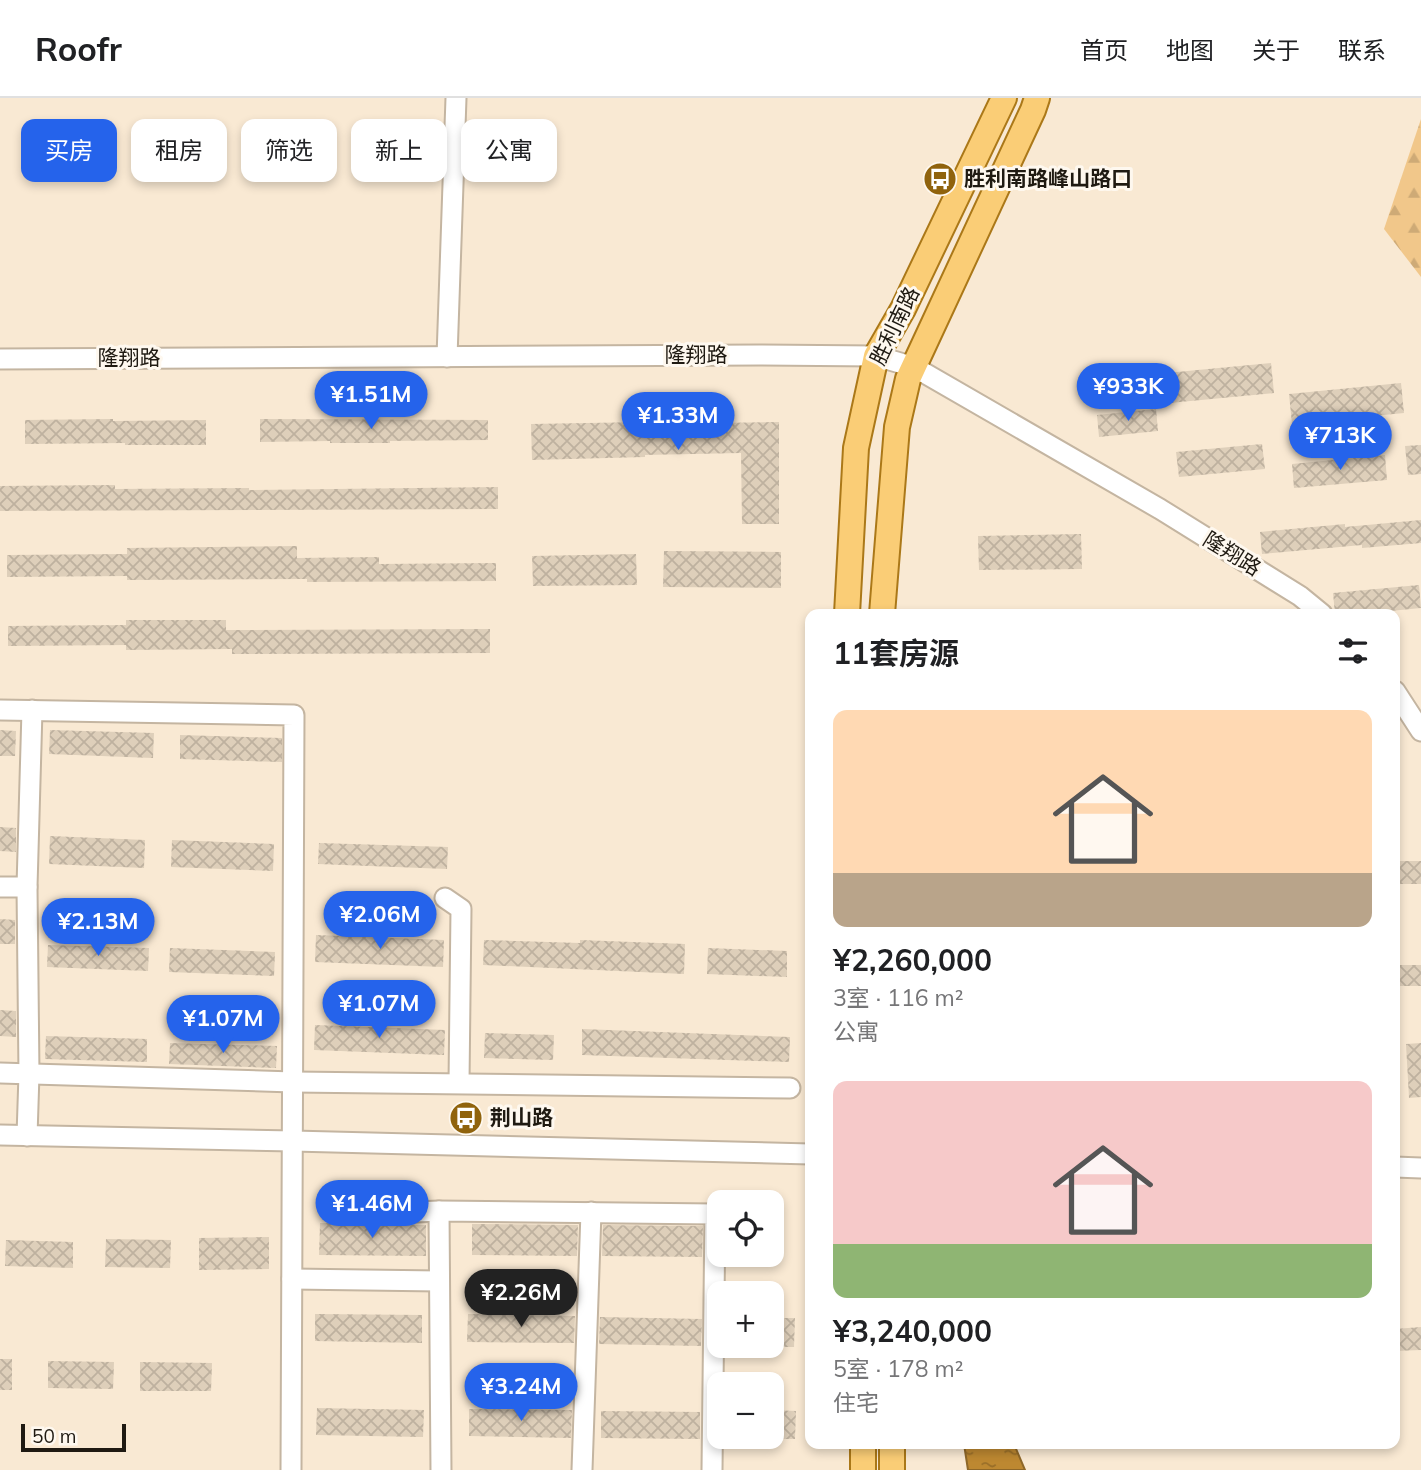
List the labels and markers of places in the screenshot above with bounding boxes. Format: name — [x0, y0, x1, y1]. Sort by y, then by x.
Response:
bus stop icon: 胜利南路峰山路口 — [921, 160, 959, 198]
place label: 胜利南路峰山路口 — [964, 165, 1132, 191]
pin: ¥933K — [1079, 364, 1177, 423]
pin: ¥1.51M — [314, 372, 428, 431]
pin: ¥1.33M — [621, 392, 735, 452]
pin: ¥713K — [1291, 412, 1389, 472]
pin: ¥2.06M — [323, 892, 437, 951]
pin: ¥2.13M — [41, 898, 155, 958]
pin: ¥1.07M — [322, 981, 436, 1040]
pin: ¥1.07M — [166, 996, 280, 1055]
bus stop icon: 荆山路 — [447, 1099, 485, 1137]
place label: 荆山路 — [490, 1104, 553, 1130]
pin: ¥1.46M — [315, 1180, 429, 1240]
pin: ¥2.26M — [464, 1270, 578, 1329]
pin: ¥3.24M — [464, 1364, 578, 1423]

